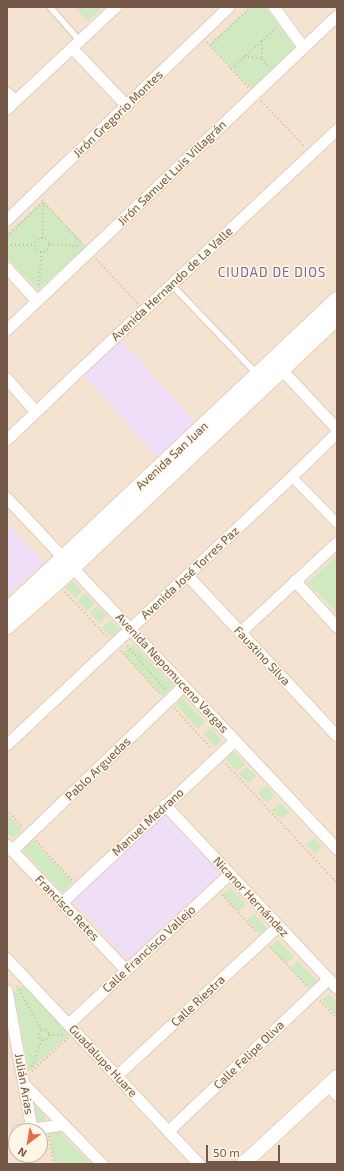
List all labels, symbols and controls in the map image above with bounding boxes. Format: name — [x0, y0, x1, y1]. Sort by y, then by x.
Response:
street label: Jirón Gregorio Montes — [70, 67, 166, 161]
street label: Jirón Samuel Luis Villagrán — [115, 117, 229, 229]
street label: Avenida Hernando de La Valle — [108, 224, 236, 344]
district label: CIUDAD DE DIOS — [218, 265, 326, 281]
street label: Avenida San Juan — [133, 419, 211, 493]
street label: Avenida José Torres Paz — [138, 524, 242, 622]
street label: Avenida Nepomuceno Vargas — [113, 610, 231, 736]
street label: Faustino Silva — [231, 623, 293, 689]
street label: Pablo Arguedas — [62, 734, 134, 804]
street label: Manuel Medrano — [109, 785, 187, 859]
street label: Nicanor Hernández — [210, 854, 292, 940]
street label: Francisco Retes — [32, 872, 102, 944]
street label: Calle Francisco Vallejo — [100, 902, 198, 996]
street label: Calle Riestra — [168, 972, 228, 1030]
street label: Calle Felipe Oliva — [211, 1018, 287, 1092]
street label: Guadalupe Huare — [66, 1022, 140, 1100]
street label: Julián Arias — [12, 1052, 36, 1116]
north arrow — [8, 1123, 48, 1163]
scale bar — [208, 1137, 282, 1163]
text: N — [15, 1145, 29, 1160]
text: 50 m — [213, 1145, 240, 1159]

